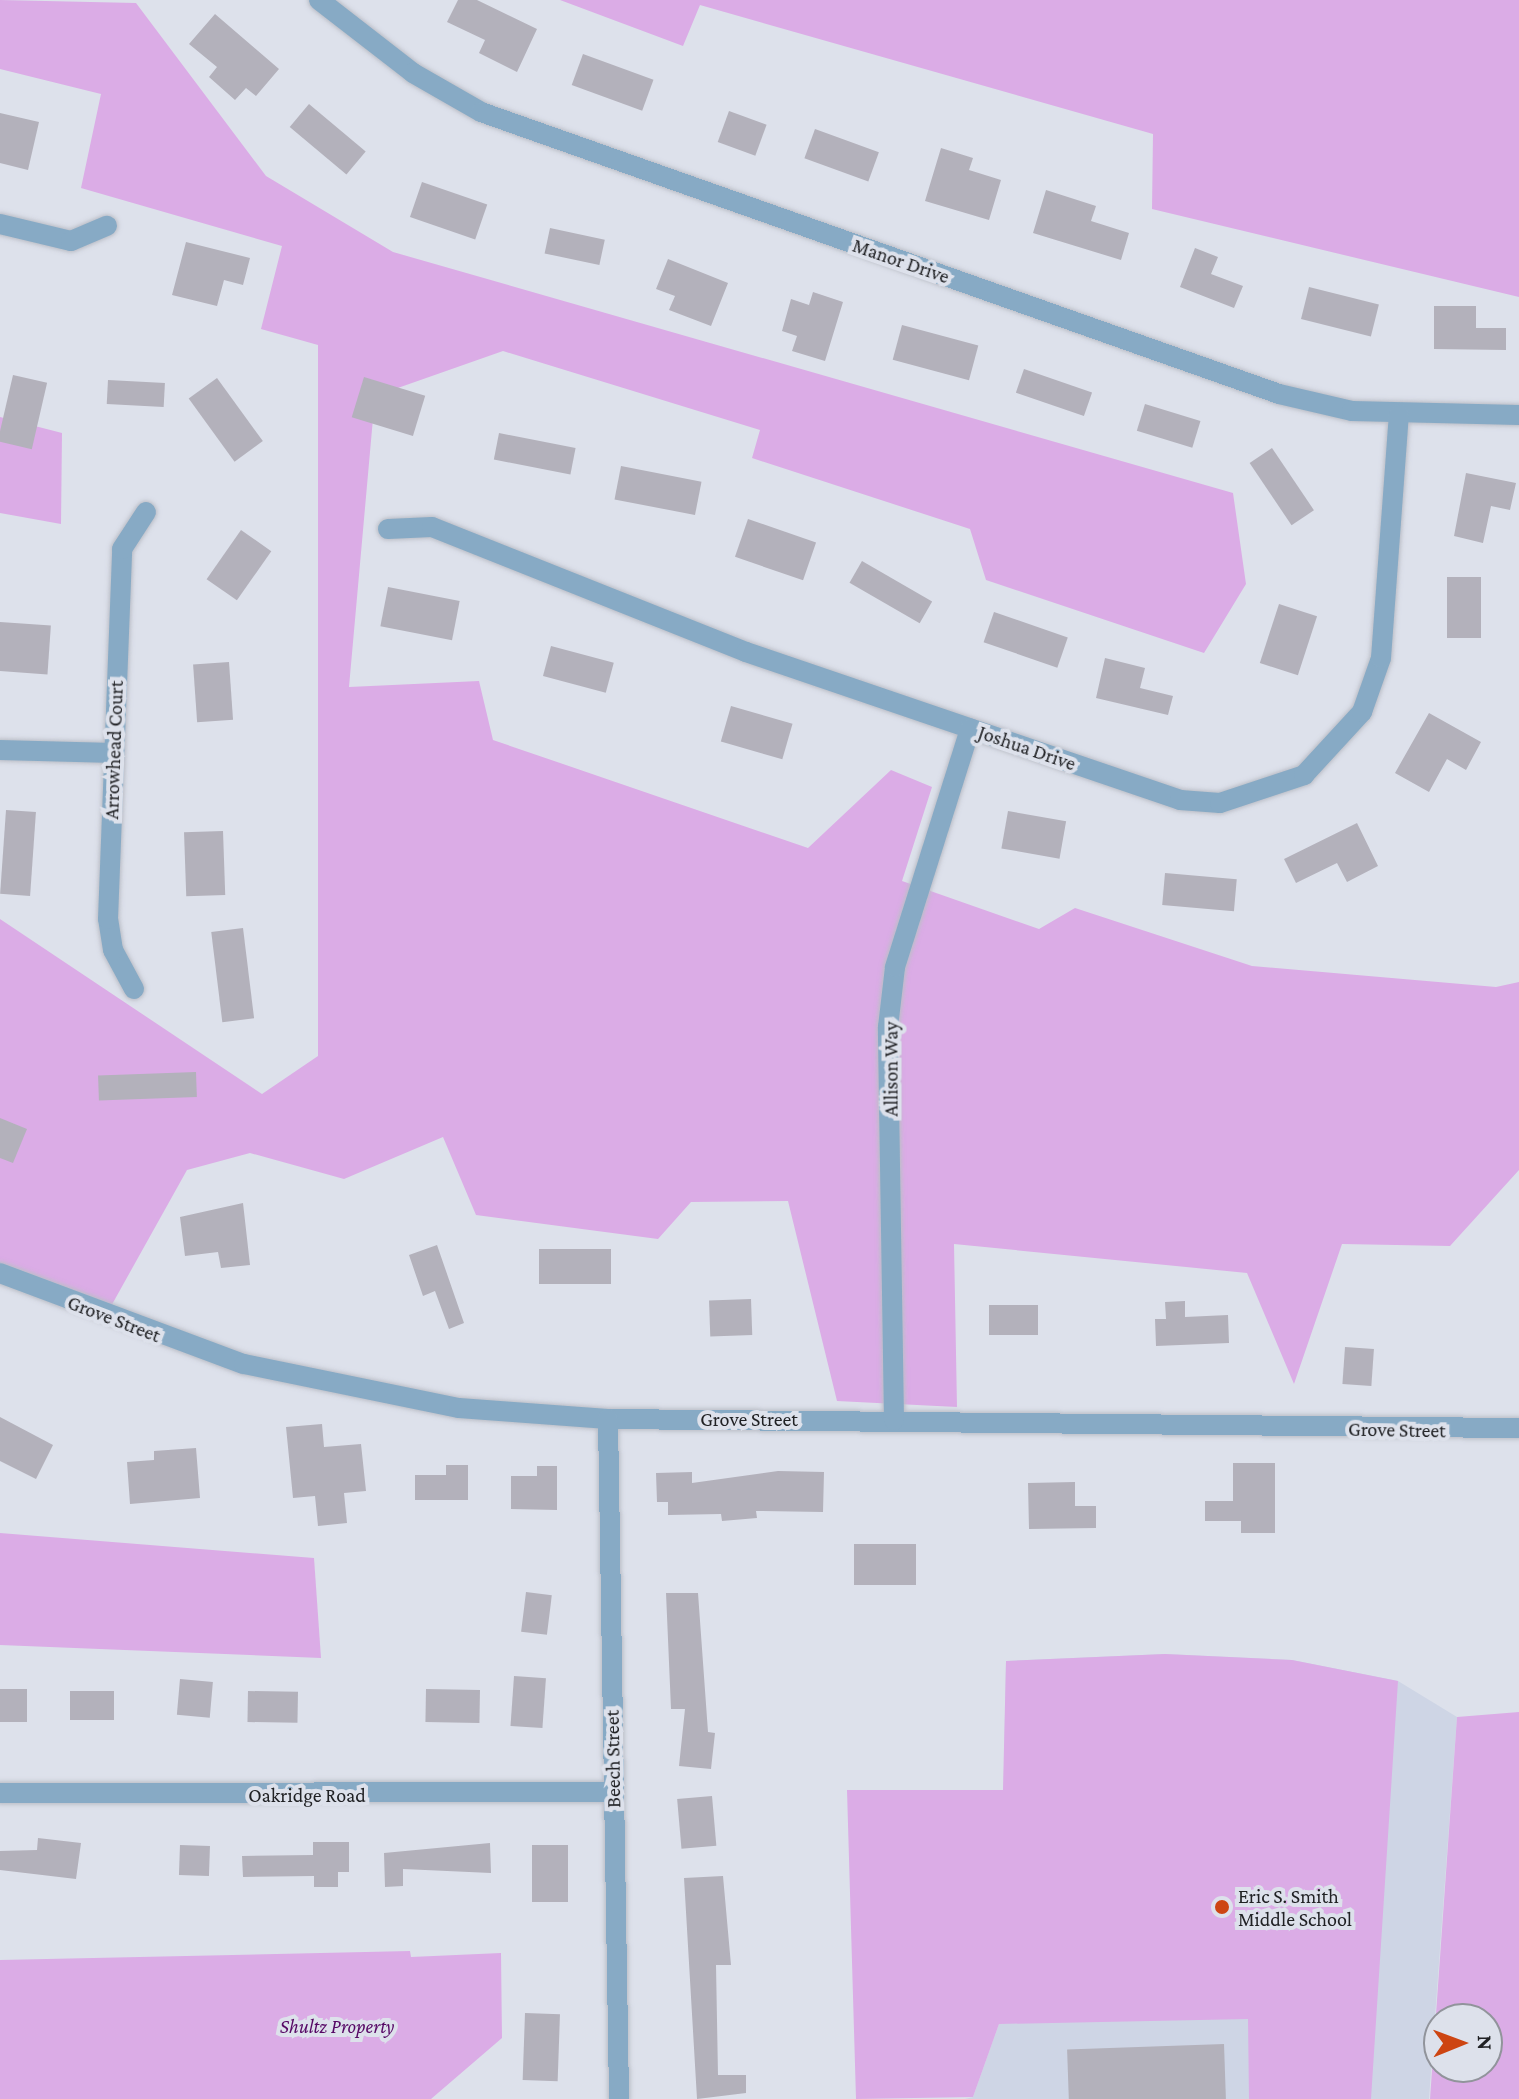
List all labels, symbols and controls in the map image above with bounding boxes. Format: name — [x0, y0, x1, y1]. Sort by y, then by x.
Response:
street label: Manor Drive — [849, 233, 953, 289]
street label: Arrowhead Court — [100, 680, 128, 820]
street label: Joshua Drive — [975, 720, 1079, 776]
street label: Allison Way — [879, 1021, 903, 1117]
street label: Grove Street — [64, 1290, 164, 1348]
street label: Grove Street — [700, 1407, 798, 1431]
street label: Grove Street — [1348, 1417, 1446, 1443]
street label: Beech Street — [600, 1710, 626, 1808]
street label: Oakridge Road — [248, 1783, 366, 1807]
place label: Eric S. Smith Middle School — [1238, 1884, 1352, 1931]
marker: Eric S. Smith Middle School — [1213, 1898, 1231, 1916]
north arrow — [1423, 2003, 1503, 2083]
park label: Shultz Property — [280, 2014, 394, 2038]
text: N — [1473, 2035, 1498, 2050]

